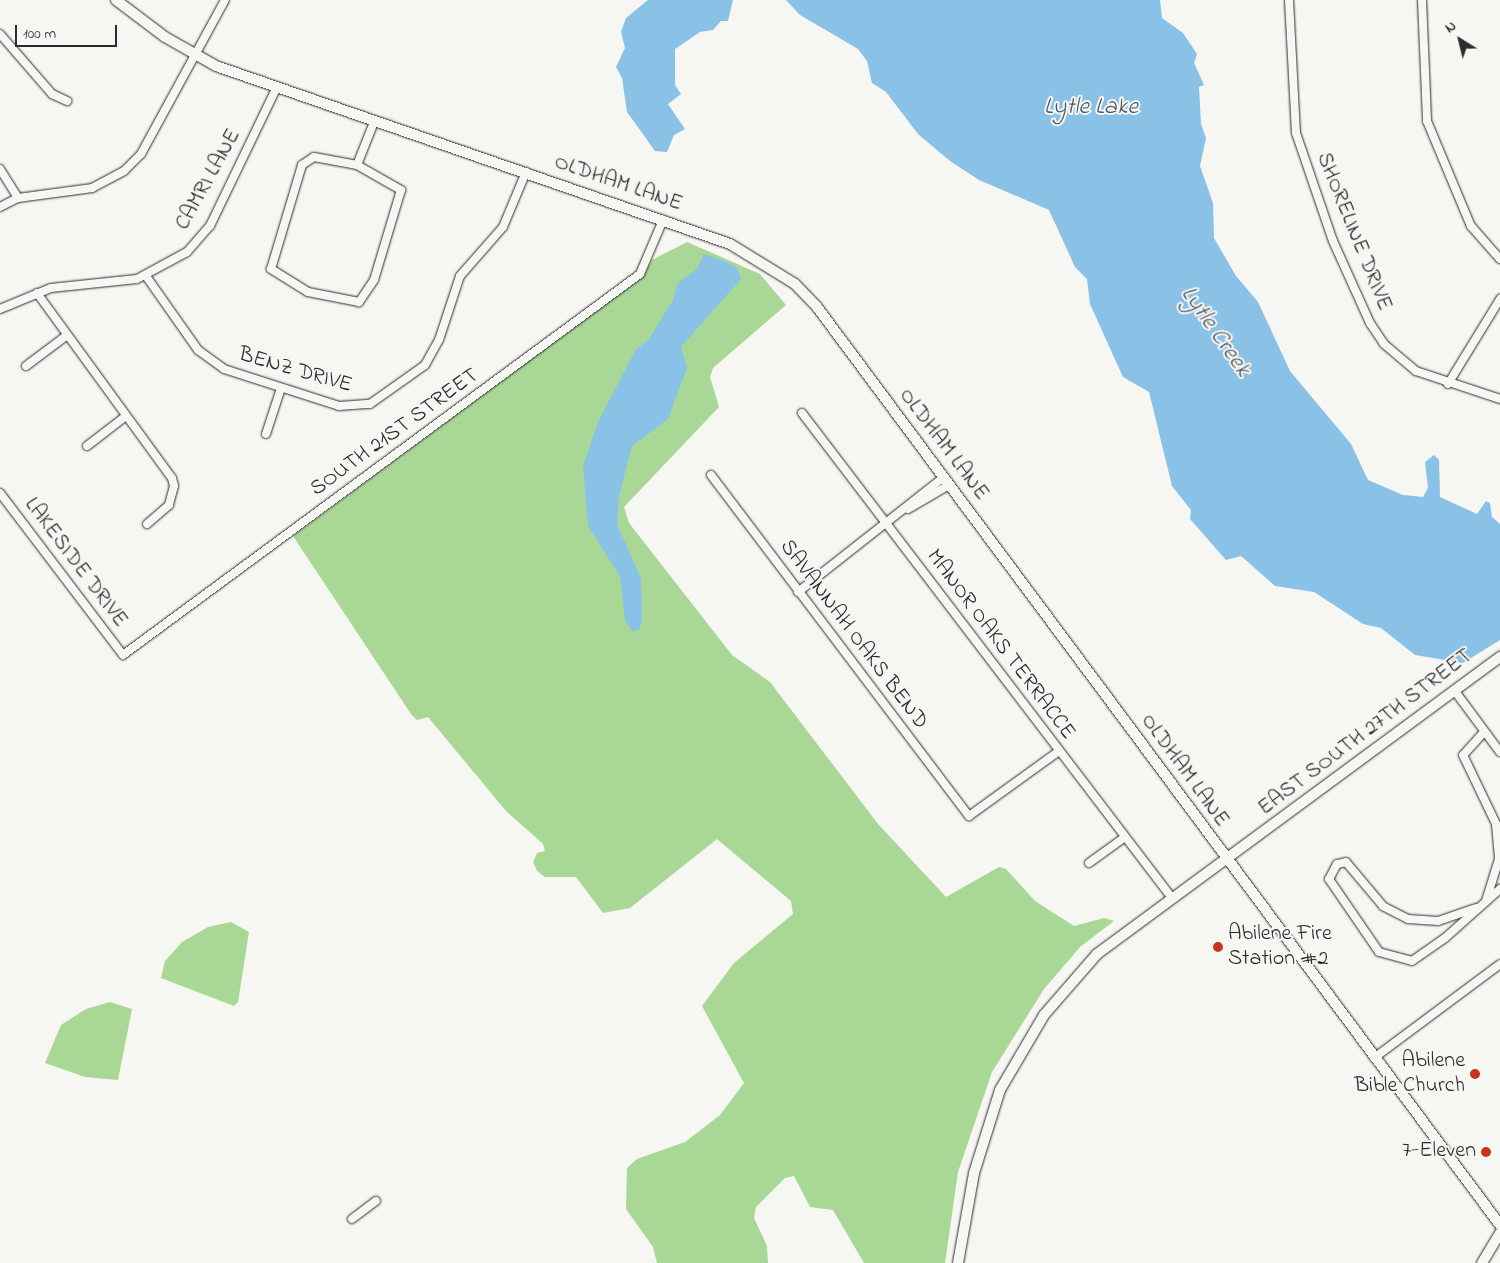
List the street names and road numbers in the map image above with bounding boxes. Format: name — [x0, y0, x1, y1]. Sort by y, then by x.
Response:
street label: CAMRI LANE — [170, 125, 248, 235]
street label: SHORELINE DRIVE — [1309, 149, 1397, 315]
street label: OLDHAM LANE — [550, 150, 686, 218]
street label: BENZ DRIVE — [235, 342, 355, 400]
street label: SOUTH 21ST STREET — [306, 363, 484, 503]
street label: OLDHAM LANE — [892, 384, 994, 506]
street label: LAKESIDE DRIVE — [18, 493, 132, 633]
street label: SAVANNAH OAKS BEND — [773, 535, 933, 735]
street label: MANOR OAKS TERRACCE — [920, 545, 1080, 745]
street label: EAST SOUTH 27TH STREET — [1254, 644, 1478, 822]
street label: OLDHAM LANE — [1134, 709, 1234, 833]

